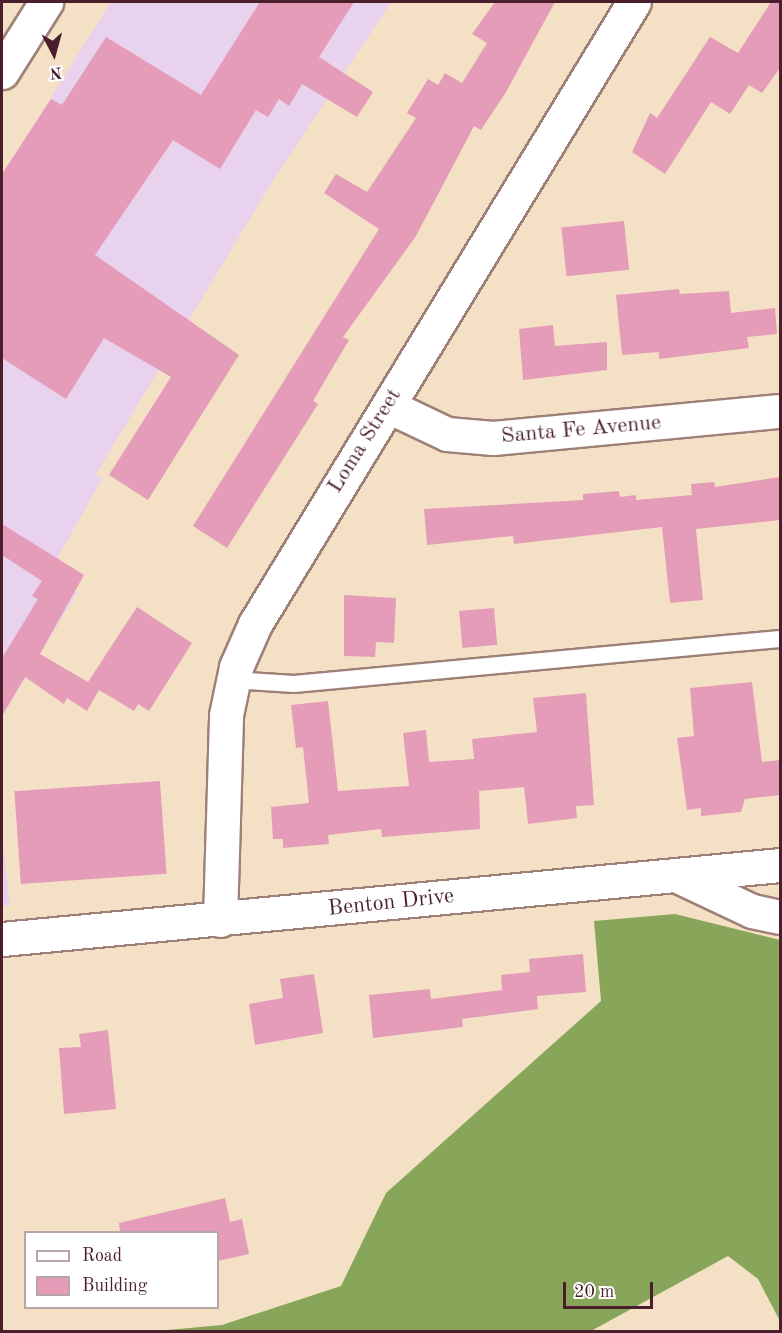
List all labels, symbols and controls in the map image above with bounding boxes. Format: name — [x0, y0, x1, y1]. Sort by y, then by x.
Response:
north arrow — [24, 24, 84, 84]
text: N — [49, 63, 63, 80]
street label: Loma Street — [322, 384, 408, 498]
street label: Santa Fe Avenue — [500, 410, 662, 450]
street label: Benton Drive — [327, 883, 455, 923]
legend — [24, 1231, 219, 1309]
text: Road — [82, 1247, 122, 1265]
scale bar — [566, 1270, 656, 1308]
text: Building — [82, 1277, 147, 1295]
text: 20 m — [574, 1283, 614, 1301]

